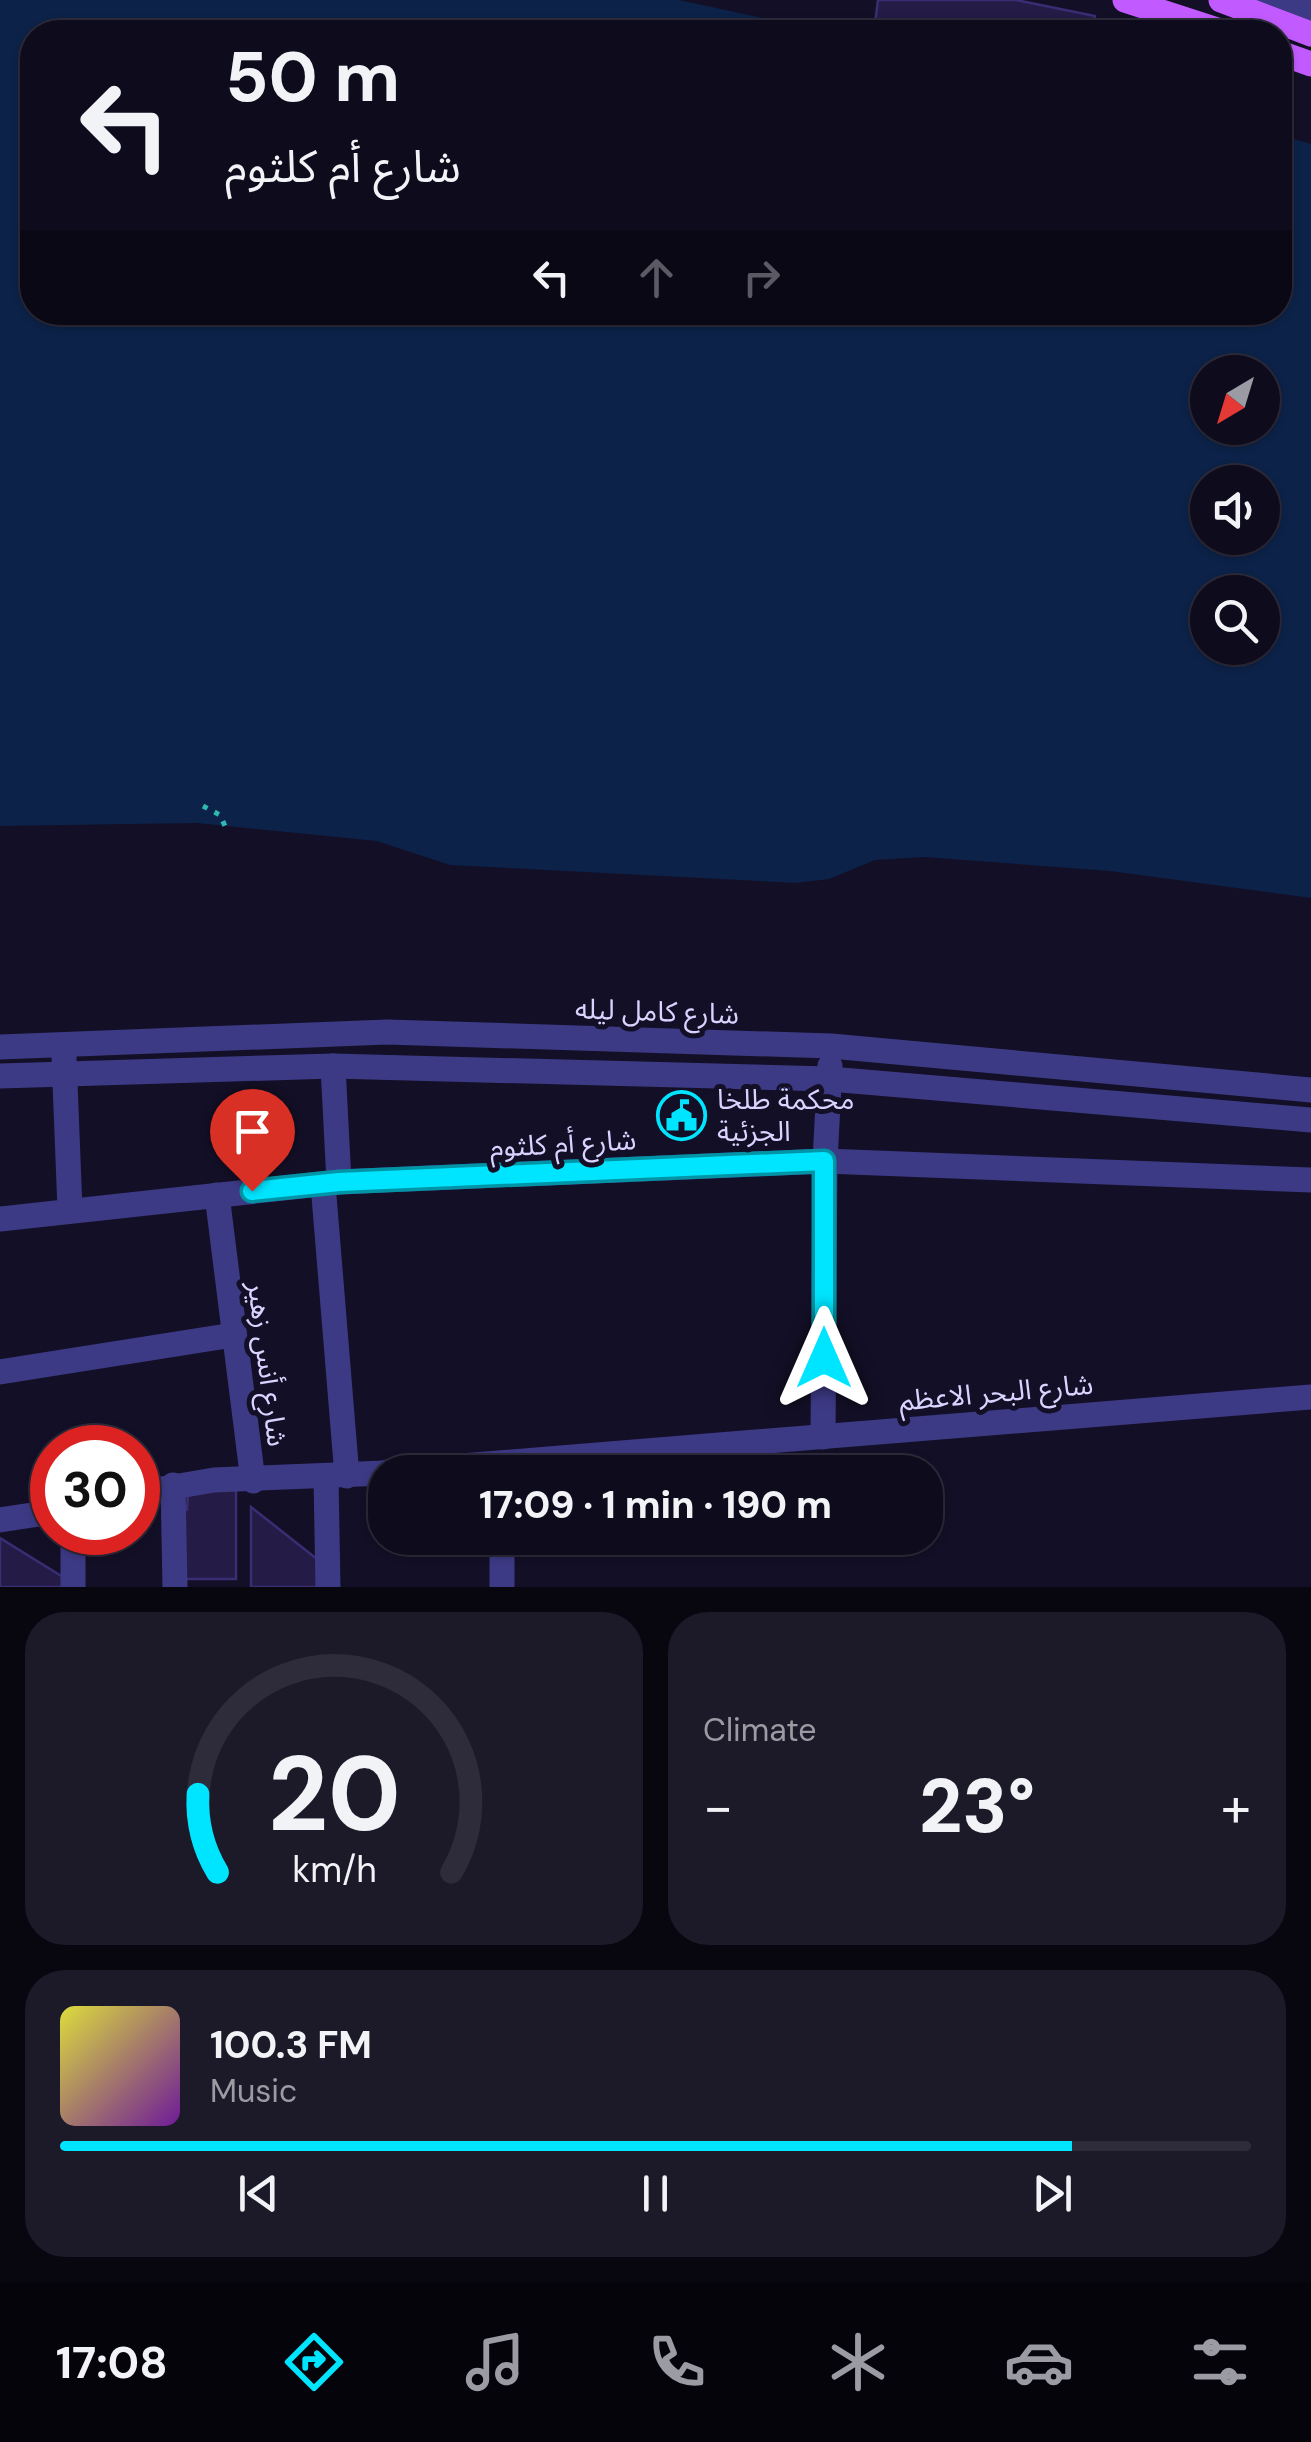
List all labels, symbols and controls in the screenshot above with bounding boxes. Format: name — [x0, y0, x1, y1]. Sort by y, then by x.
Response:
text: 50 m — [225, 32, 400, 123]
icon: left — [60, 60, 190, 190]
text: شارع أم كلثوم — [225, 137, 461, 196]
icon: left — [524, 250, 579, 305]
icon: ahead — [629, 250, 684, 305]
icon: right — [734, 250, 789, 305]
north arrow — [1190, 355, 1280, 445]
map controls — [1190, 355, 1280, 665]
button: sound — [1190, 465, 1280, 555]
button: search — [1190, 575, 1280, 665]
street label: شارع كامل ليله — [574, 990, 740, 1035]
place label: محكمة طلخا الجزئية — [717, 1081, 854, 1150]
pin — [210, 1089, 295, 1192]
public building icon: محكمة طلخا الجزئية — [656, 1089, 708, 1141]
icon: arrive — [225, 1104, 280, 1159]
street label: شارع أم كلثوم — [489, 1121, 637, 1168]
street label: شارع أنس زهير — [237, 1278, 296, 1449]
position arrow — [772, 1306, 876, 1410]
street label: شارع البحر الاعظم — [897, 1366, 1095, 1422]
speed limit sign: 30 — [30, 1425, 160, 1555]
text: 17:09 · 1 min · 190 m — [479, 1480, 832, 1530]
text: Climate — [703, 1709, 817, 1751]
text: 20 — [268, 1727, 400, 1862]
text: 23° — [919, 1758, 1035, 1855]
text: − — [703, 1771, 733, 1843]
text: + — [1221, 1771, 1251, 1843]
text: km/h — [292, 1847, 376, 1893]
text: 100.3 FM — [210, 2020, 372, 2070]
text: Music — [210, 2070, 297, 2112]
icon: previous — [231, 2166, 286, 2221]
icon: pause — [628, 2166, 683, 2221]
icon: next — [1025, 2166, 1080, 2221]
icon: directions — [279, 2327, 349, 2397]
icon: music — [460, 2327, 530, 2397]
icon: phone — [642, 2327, 712, 2397]
icon: climate — [823, 2327, 893, 2397]
icon: car — [1004, 2327, 1074, 2397]
icon: filters — [1185, 2327, 1255, 2397]
text: 17:08 — [56, 2333, 168, 2392]

